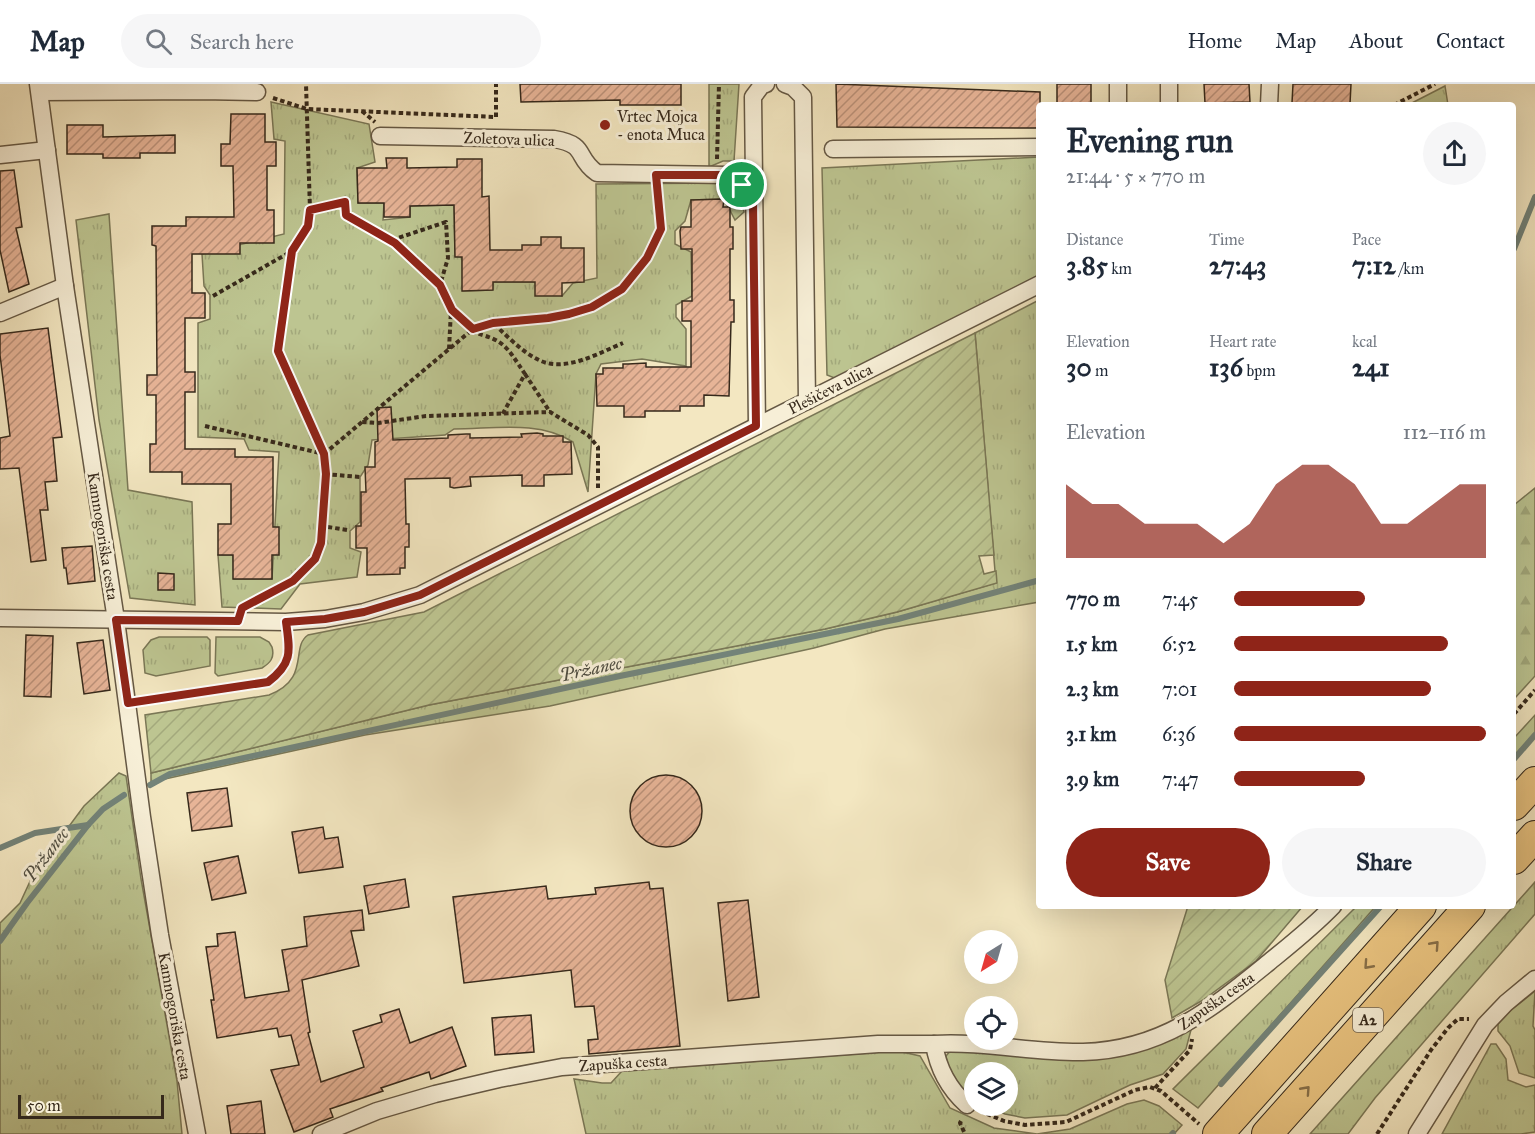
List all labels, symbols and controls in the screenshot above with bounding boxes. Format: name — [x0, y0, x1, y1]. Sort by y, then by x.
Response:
search box — [121, 14, 541, 68]
text: Map — [30, 24, 85, 59]
icon: search — [142, 25, 175, 58]
text: Search here — [190, 28, 294, 55]
text: Home — [1187, 28, 1242, 54]
text: Map — [1275, 28, 1316, 54]
text: About — [1349, 28, 1403, 54]
text: Contact — [1436, 28, 1505, 54]
place label: Vrtec Mojca - enota Muca — [616, 107, 705, 144]
marker: Vrtec Mojca - enota Muca — [598, 118, 612, 132]
text: Evening run — [1066, 121, 1233, 161]
button: share — [1423, 122, 1486, 185]
street label: Zoletova ulica — [463, 128, 555, 150]
pin — [716, 159, 767, 210]
text: 21:44 · 5 × 770 m — [1066, 164, 1205, 188]
icon: arrive — [725, 168, 758, 201]
text: Distance — [1066, 230, 1123, 249]
text: Time — [1209, 230, 1244, 249]
text: Pace — [1352, 230, 1381, 249]
text: 3.85 — [1066, 249, 1108, 281]
text: 27:43 — [1209, 249, 1266, 281]
text: 7:12 — [1352, 249, 1396, 281]
text: km — [1108, 259, 1132, 278]
text: /km — [1396, 259, 1424, 278]
text: Elevation — [1066, 332, 1130, 351]
text: Heart rate — [1209, 332, 1276, 351]
text: kcal — [1352, 332, 1377, 351]
text: 30 — [1066, 351, 1092, 383]
text: 136 — [1209, 351, 1243, 383]
text: 241 — [1352, 351, 1390, 383]
street label: Plešičeva ulica — [785, 360, 876, 418]
text: m — [1092, 361, 1108, 380]
text: bpm — [1243, 361, 1276, 380]
text: Elevation — [1066, 420, 1145, 444]
text: 112–116 m — [1403, 420, 1486, 444]
street label: Kamnogoriška cesta — [83, 471, 123, 602]
text: 770 m — [1066, 587, 1120, 611]
text: 7:45 — [1162, 587, 1198, 611]
text: 1.5 km — [1066, 632, 1117, 656]
text: 6:52 — [1162, 632, 1196, 656]
water label: Pržanec — [558, 652, 625, 686]
text: 2.3 km — [1066, 677, 1119, 701]
text: 7:01 — [1162, 677, 1197, 701]
text: 3.1 km — [1066, 722, 1116, 746]
text: 6:36 — [1162, 722, 1196, 746]
text: 3.9 km — [1066, 767, 1119, 791]
text: 7:47 — [1162, 767, 1199, 791]
water label: Pržanec — [18, 823, 74, 887]
button: Save — [1066, 828, 1270, 897]
button: Share — [1282, 828, 1486, 897]
north arrow — [964, 930, 1018, 984]
map controls — [964, 930, 1018, 1116]
one-way arrow — [1428, 941, 1439, 952]
street label: Kamnogoriška cesta — [153, 951, 196, 1082]
one-way arrow — [1364, 958, 1375, 969]
street label: Zapuška cesta — [1174, 968, 1258, 1034]
button: locate — [964, 996, 1018, 1050]
road number: A2 — [1353, 1008, 1383, 1032]
street label: Zapuška cesta — [578, 1050, 668, 1076]
button: layers — [964, 1062, 1018, 1116]
one-way arrow — [1299, 1086, 1310, 1097]
scale bar — [18, 1092, 164, 1120]
text: 50 m — [27, 1096, 61, 1115]

